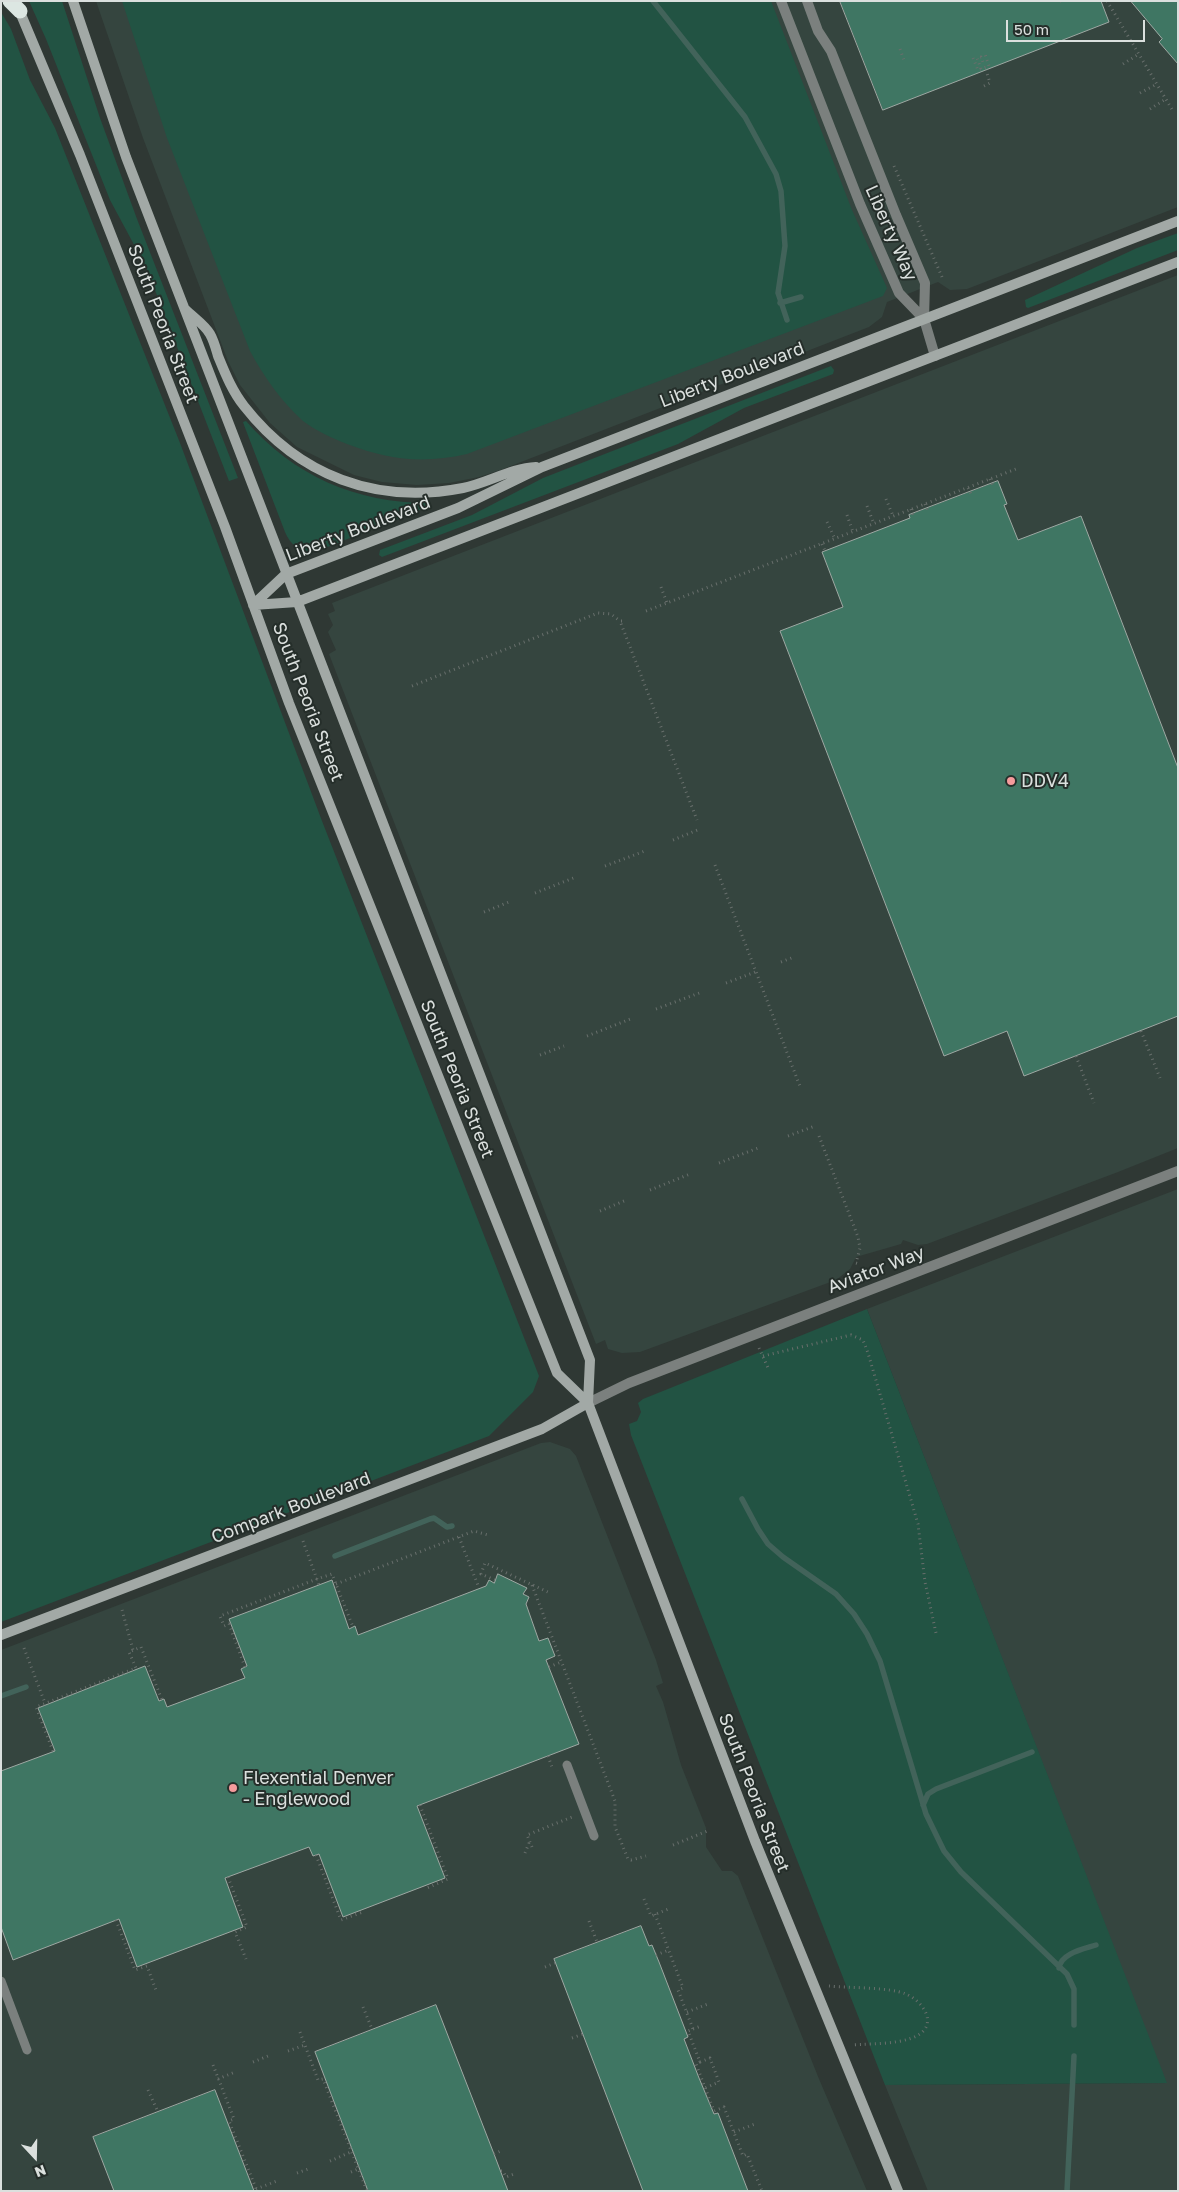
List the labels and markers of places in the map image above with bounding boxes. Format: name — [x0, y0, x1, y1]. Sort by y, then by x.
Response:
place label: DDV4 — [1021, 770, 1069, 792]
marker: DDV4 — [1005, 775, 1017, 787]
place label: Flexential Denver - Englewood — [243, 1767, 394, 1810]
marker: Flexential Denver - Englewood — [227, 1782, 239, 1794]

